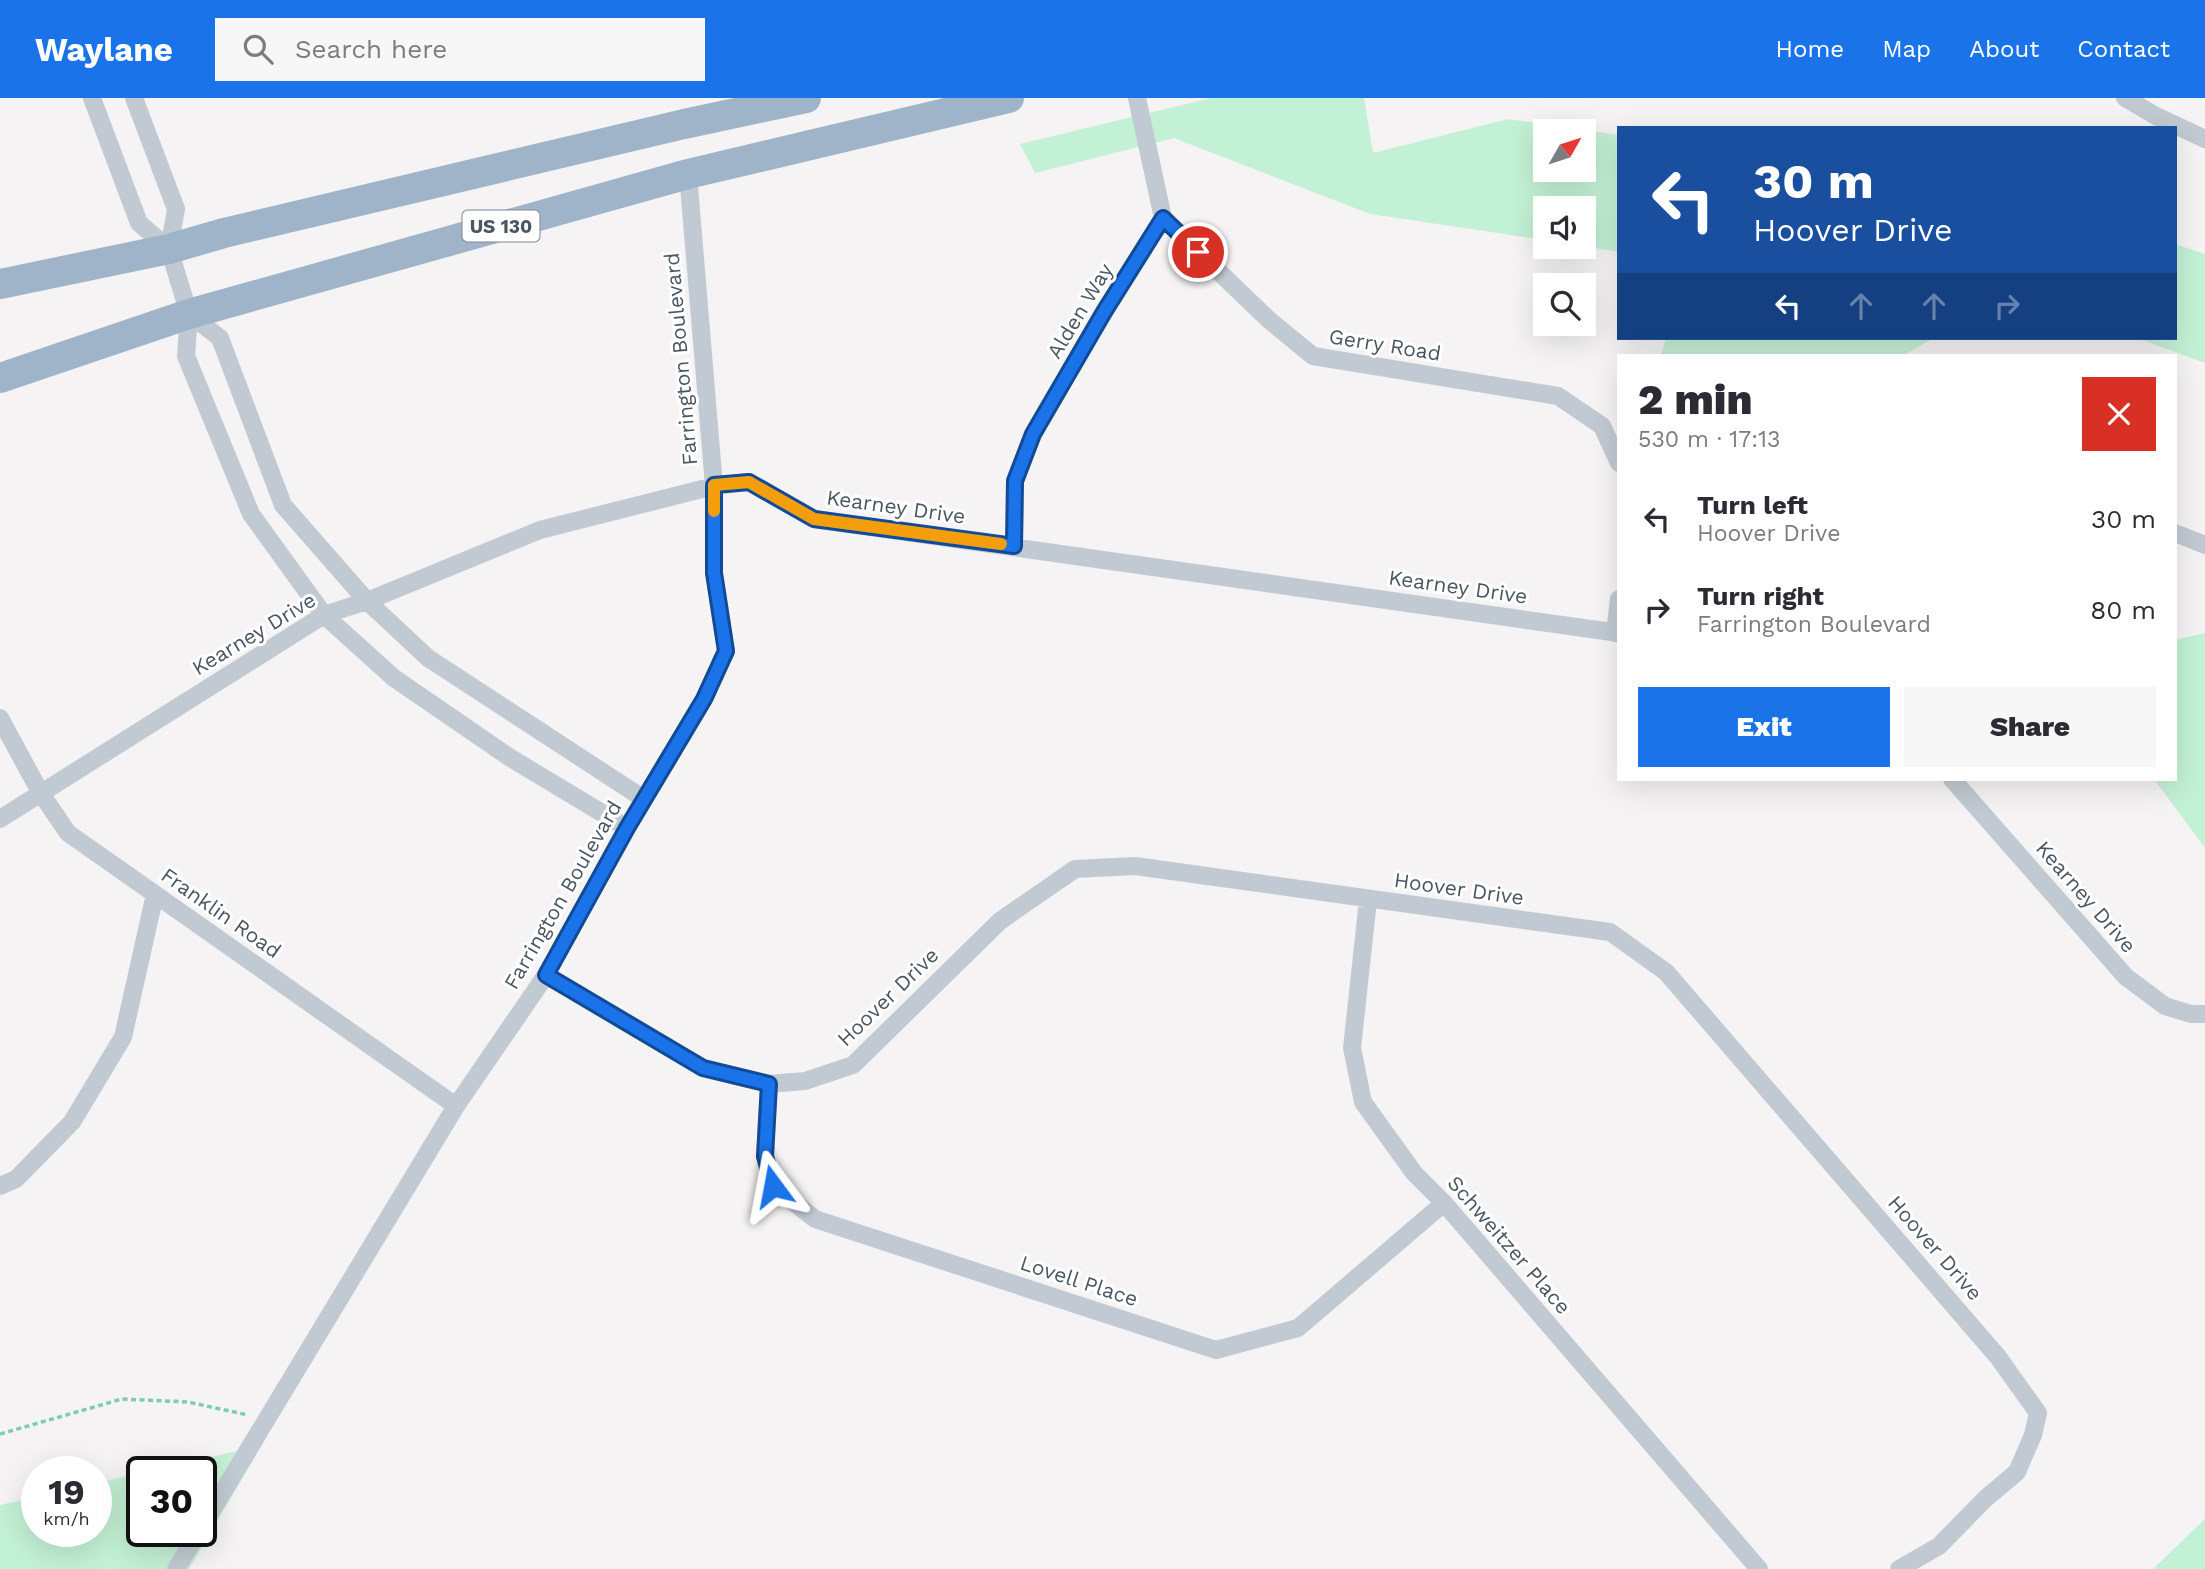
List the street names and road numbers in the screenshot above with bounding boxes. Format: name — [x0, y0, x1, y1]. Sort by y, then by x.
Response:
road number: US 130 — [462, 210, 540, 242]
street label: Farrington Boulevard — [659, 252, 702, 466]
street label: Alden Way — [1041, 258, 1118, 363]
street label: Gerry Road — [1327, 323, 1443, 366]
street label: Kearney Drive — [825, 484, 967, 529]
street label: Kearney Drive — [1387, 564, 1529, 609]
street label: Kearney Drive — [187, 587, 320, 680]
street label: Farrington Boulevard — [498, 796, 627, 993]
street label: Kearney Drive — [2031, 836, 2142, 958]
street label: Franklin Road — [157, 862, 286, 963]
street label: Hoover Drive — [1392, 867, 1526, 910]
street label: Hoover Drive — [832, 942, 943, 1051]
street label: Schweitzer Place — [1442, 1170, 1576, 1319]
street label: Hoover Drive — [1883, 1190, 1988, 1305]
street label: Lovell Place — [1017, 1250, 1141, 1311]

